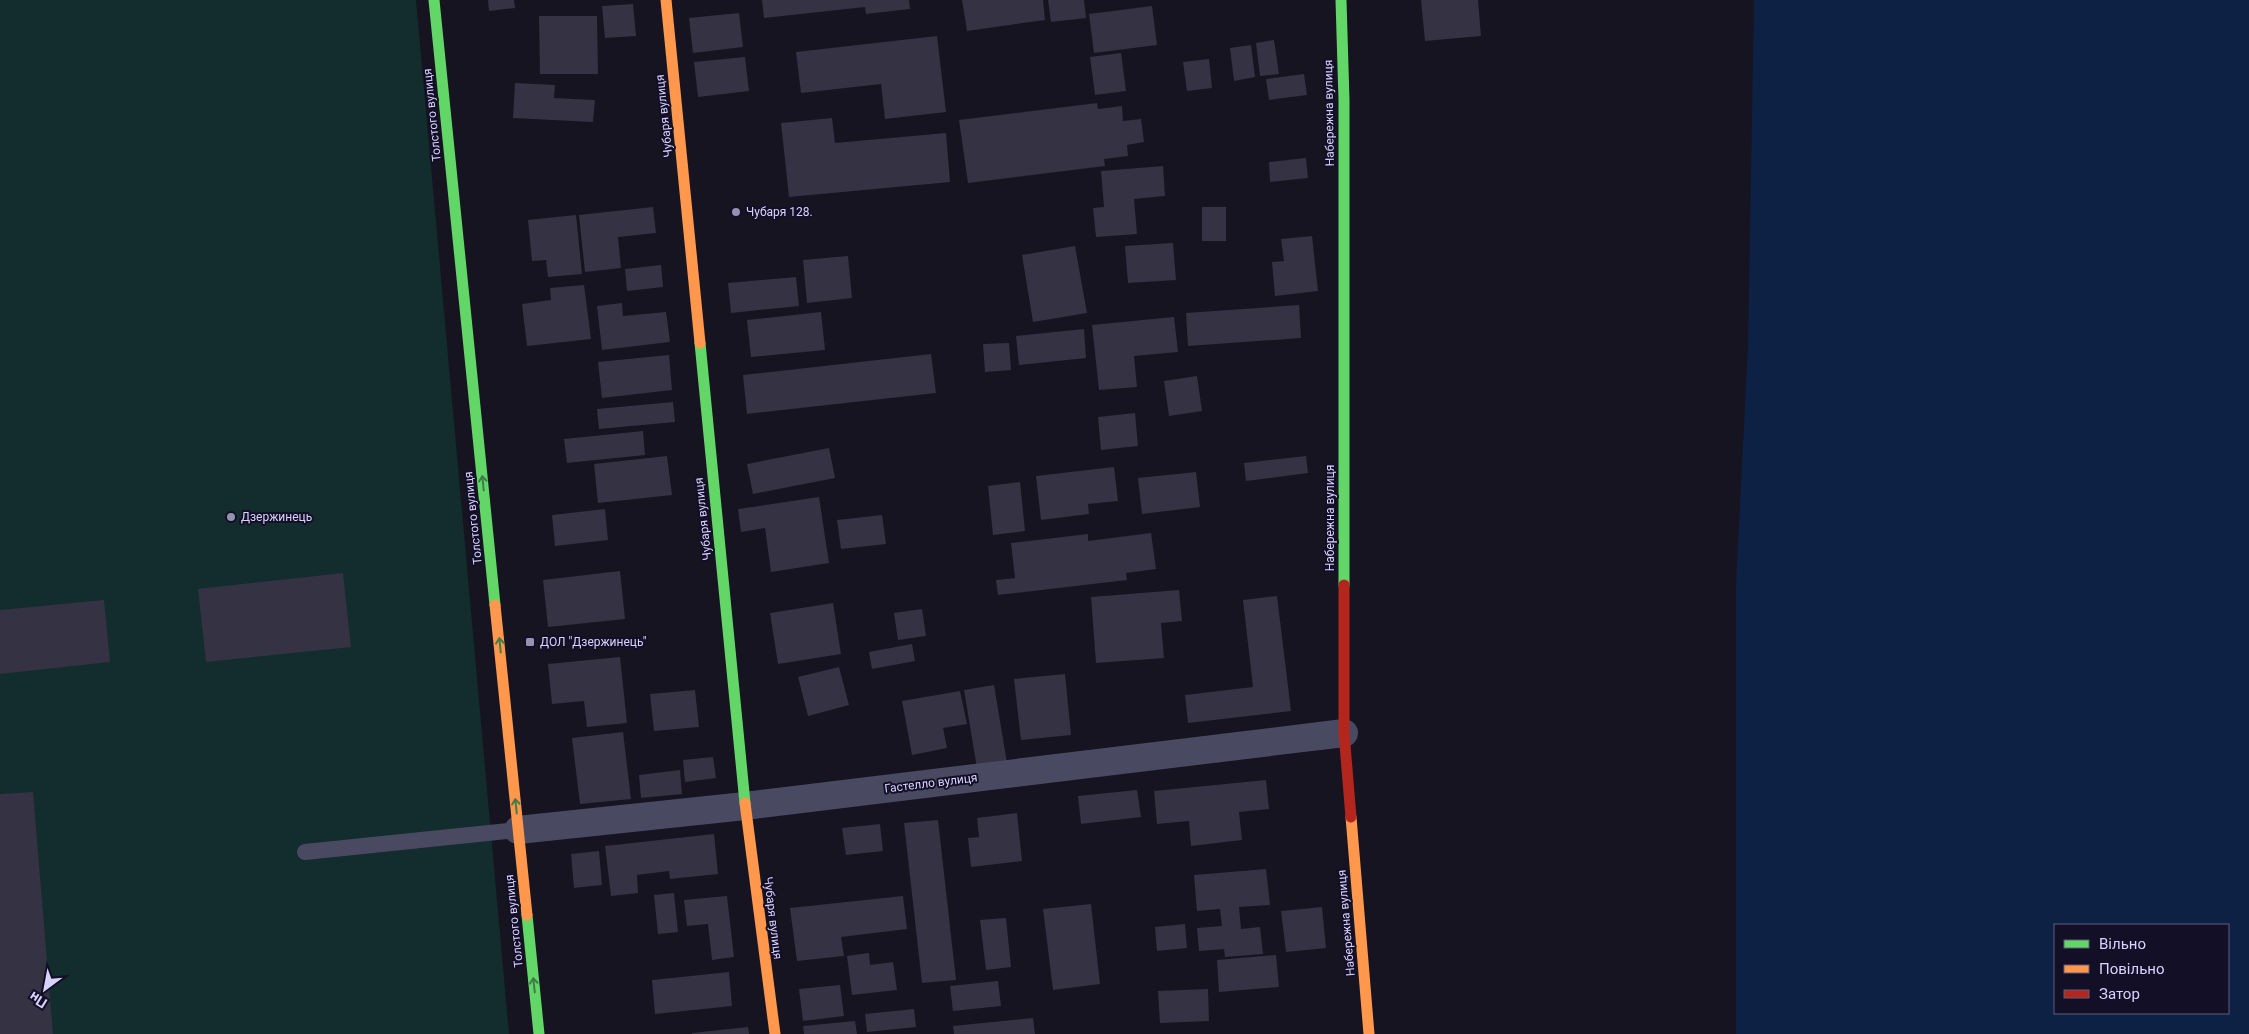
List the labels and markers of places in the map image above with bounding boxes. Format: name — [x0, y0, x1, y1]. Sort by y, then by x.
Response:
place label: Чубаря 128. — [746, 205, 813, 219]
marker: Чубаря 128. — [730, 206, 742, 218]
place label: Дзержинець — [241, 510, 312, 524]
marker: Дзержинець — [225, 511, 237, 523]
place label: ДОЛ "Дзержинець" — [540, 635, 647, 649]
marker: ДОЛ "Дзержинець" — [524, 636, 536, 648]

